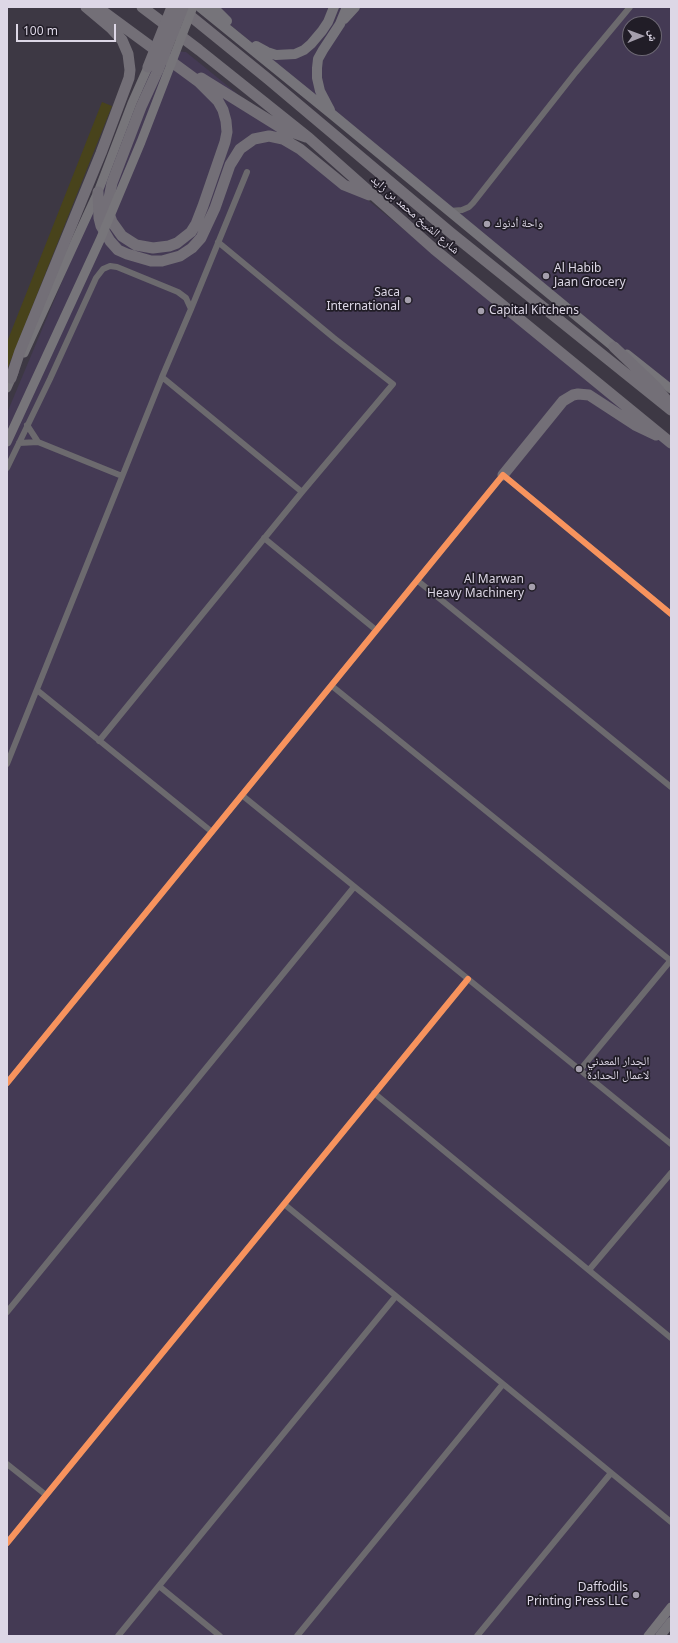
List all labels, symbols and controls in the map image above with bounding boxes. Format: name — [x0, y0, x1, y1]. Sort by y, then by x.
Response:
scale bar — [18, 16, 118, 42]
north arrow — [622, 16, 662, 56]
text: 100 m — [23, 22, 58, 39]
text: ش — [646, 30, 661, 42]
street label: شارع الشيخ محمد بن زايد — [368, 173, 462, 257]
place label: واحة أدنوك — [495, 217, 543, 231]
marker: واحة أدنوك — [482, 219, 492, 229]
place label: Al Habib Jaan Grocery — [554, 262, 626, 290]
marker: Al Habib Jaan Grocery — [541, 271, 551, 281]
place label: Saca International — [326, 286, 400, 314]
marker: Saca International — [403, 295, 413, 305]
place label: Capital Kitchens — [489, 304, 579, 318]
marker: Capital Kitchens — [476, 306, 486, 316]
place label: Al Marwan Heavy Machinery — [427, 573, 524, 601]
marker: Al Marwan Heavy Machinery — [527, 582, 537, 592]
place label: الجدار المعدني لاعمال الحدادة — [587, 1055, 649, 1083]
marker: الجدار المعدني لاعمال الحدادة — [574, 1064, 584, 1074]
place label: Daffodils Printing Press LLC — [527, 1581, 628, 1609]
marker: Daffodils Printing Press LLC — [631, 1590, 641, 1600]

